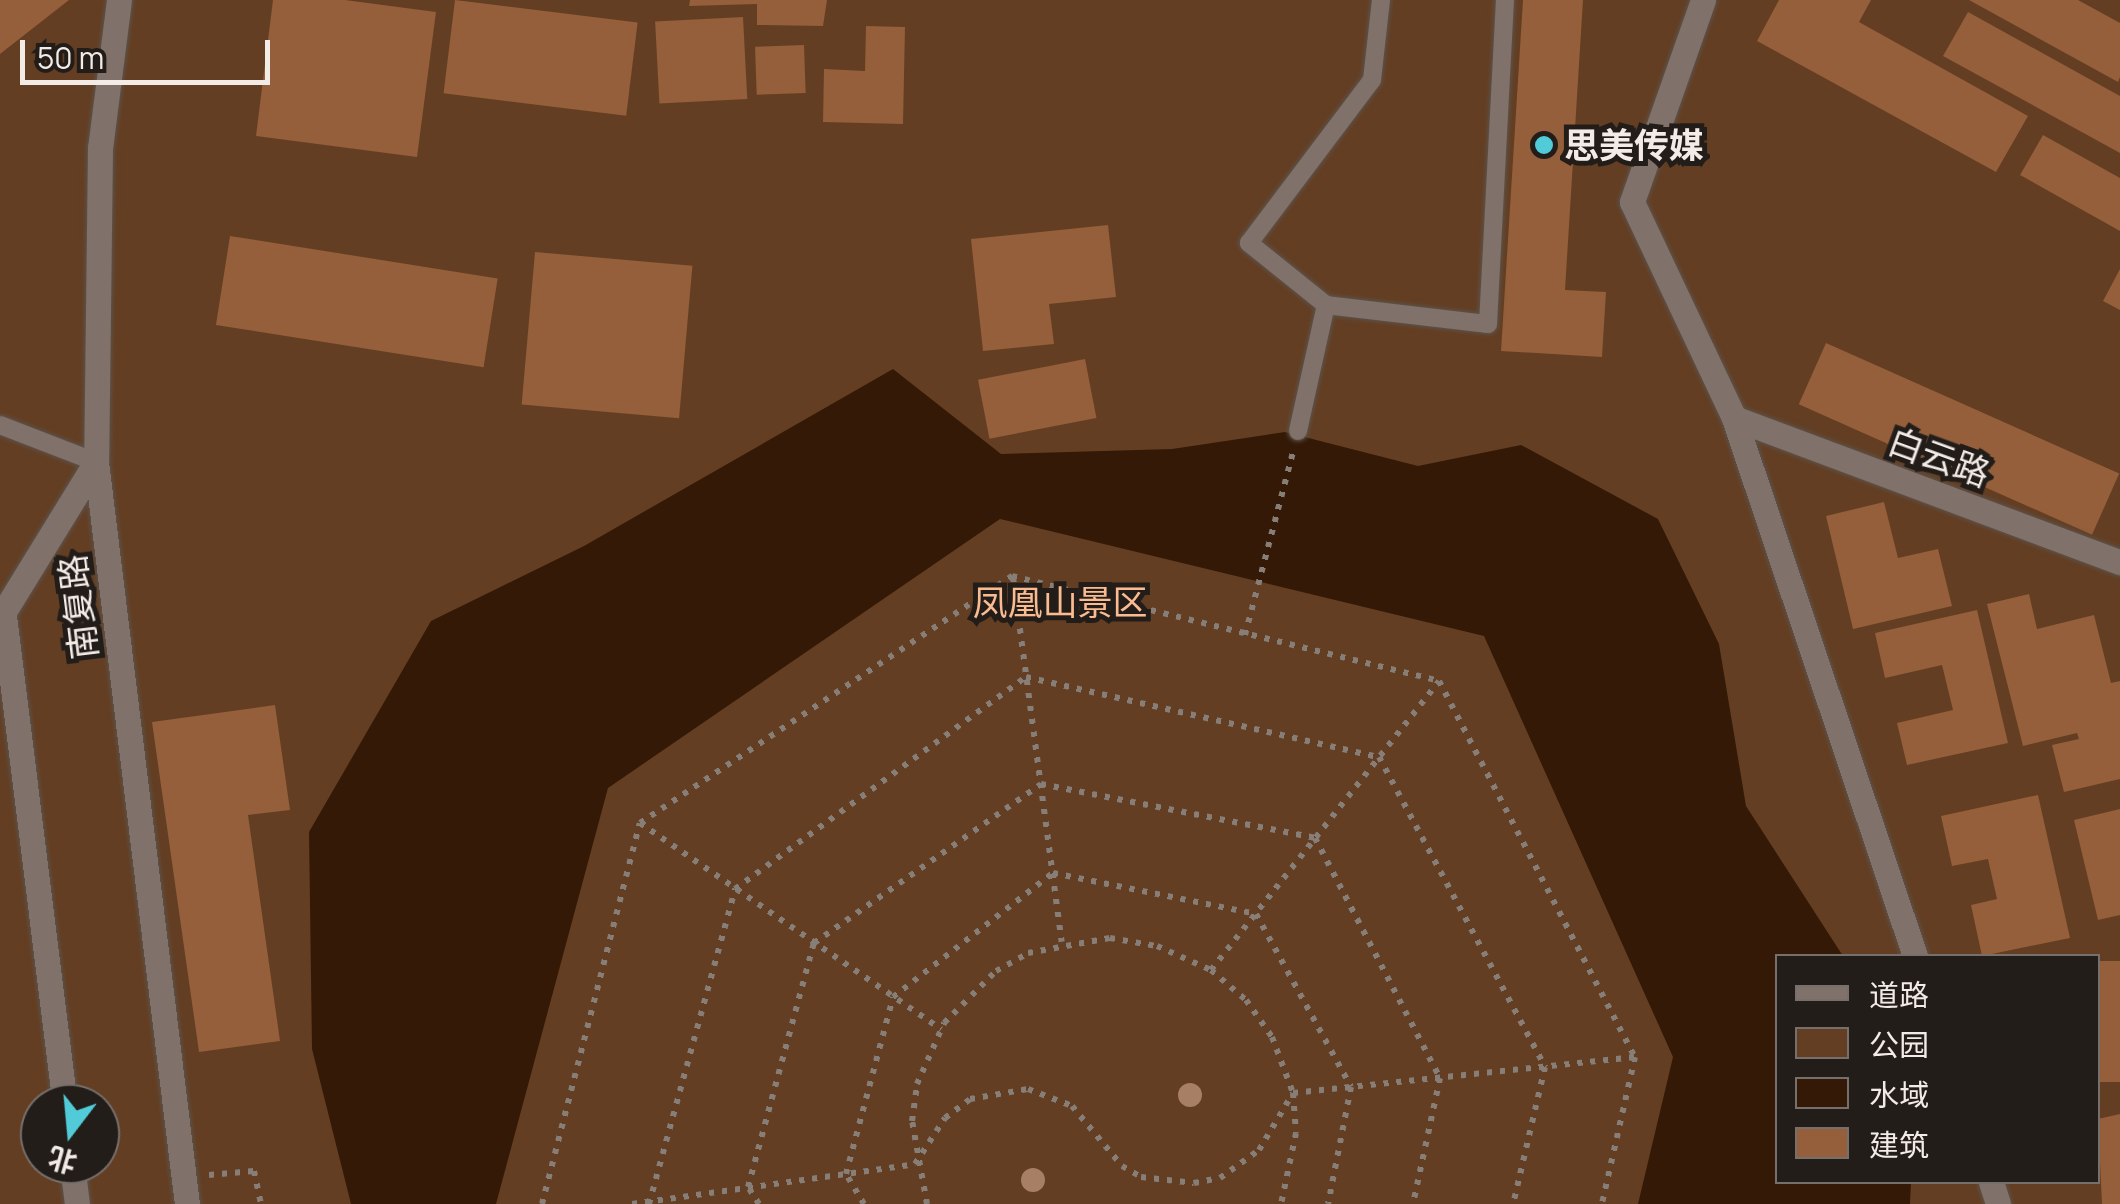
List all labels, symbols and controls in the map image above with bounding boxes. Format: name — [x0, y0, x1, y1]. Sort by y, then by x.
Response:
scale bar — [25, 20, 275, 82]
text: 50 m — [37, 37, 104, 78]
place label: 思美传媒 — [1564, 124, 1704, 166]
marker: 思美传媒 — [1533, 134, 1555, 156]
street label: 白云路 — [1882, 419, 1996, 495]
street label: 南复路 — [51, 552, 105, 662]
park label: 凤凰山景区 — [973, 581, 1147, 623]
legend — [1775, 954, 2100, 1184]
text: 道路 — [1869, 974, 1929, 1015]
text: 公园 — [1869, 1024, 1929, 1065]
text: 水域 — [1869, 1074, 1929, 1115]
north arrow — [20, 1084, 120, 1184]
text: 建筑 — [1869, 1124, 1929, 1165]
text: 北 — [44, 1139, 81, 1183]

